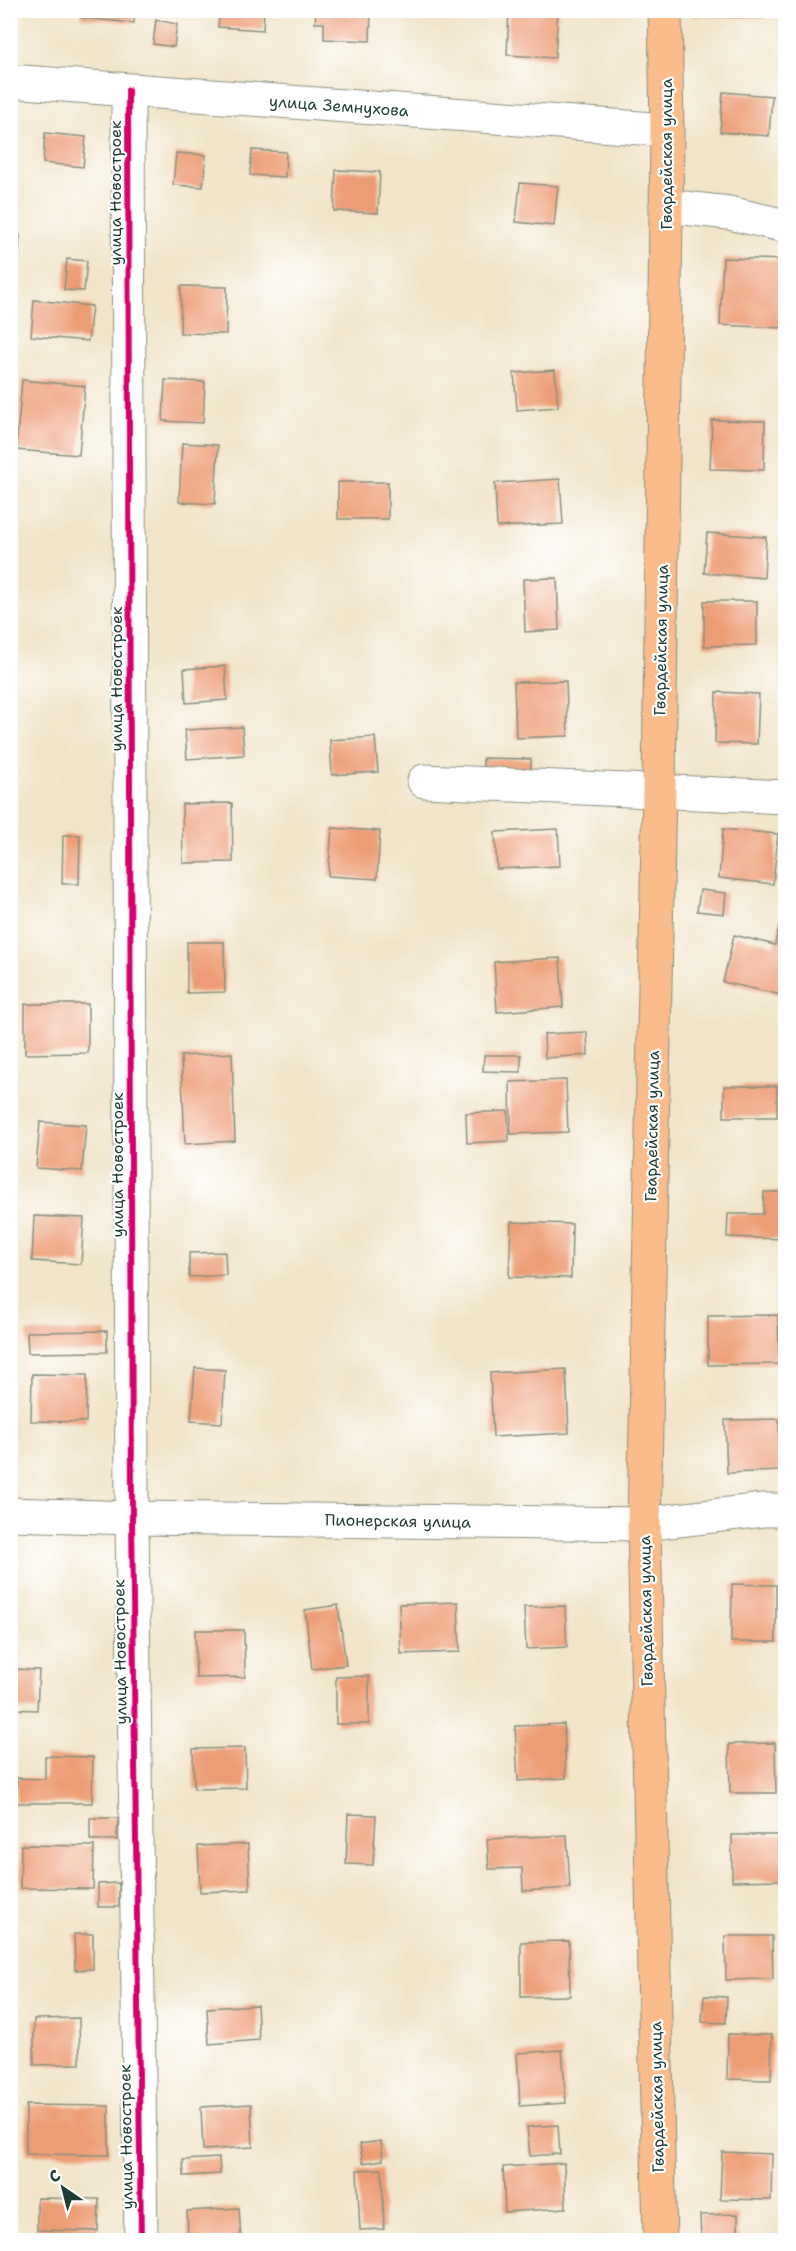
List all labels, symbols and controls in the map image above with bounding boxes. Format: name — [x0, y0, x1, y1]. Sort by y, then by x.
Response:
street label: Гвардейская улица — [656, 78, 677, 230]
street label: улица Земнухова — [268, 91, 410, 121]
street label: улица Новостроек — [105, 120, 126, 266]
street label: Гвардейская улица — [649, 564, 673, 716]
street label: улица Новостроек — [106, 606, 127, 752]
street label: Гвардейская улица — [640, 1050, 664, 1202]
street label: улица Новостроек — [107, 1092, 128, 1238]
street label: Пионерская улица — [325, 1509, 471, 1533]
street label: Гвардейская улица — [634, 1535, 658, 1687]
street label: улица Новостроек — [108, 1579, 132, 1725]
street label: Гвардейская улица — [645, 2021, 669, 2173]
street label: улица Новостроек — [114, 2064, 138, 2210]
north arrow — [33, 2158, 93, 2218]
text: С — [45, 2165, 65, 2188]

